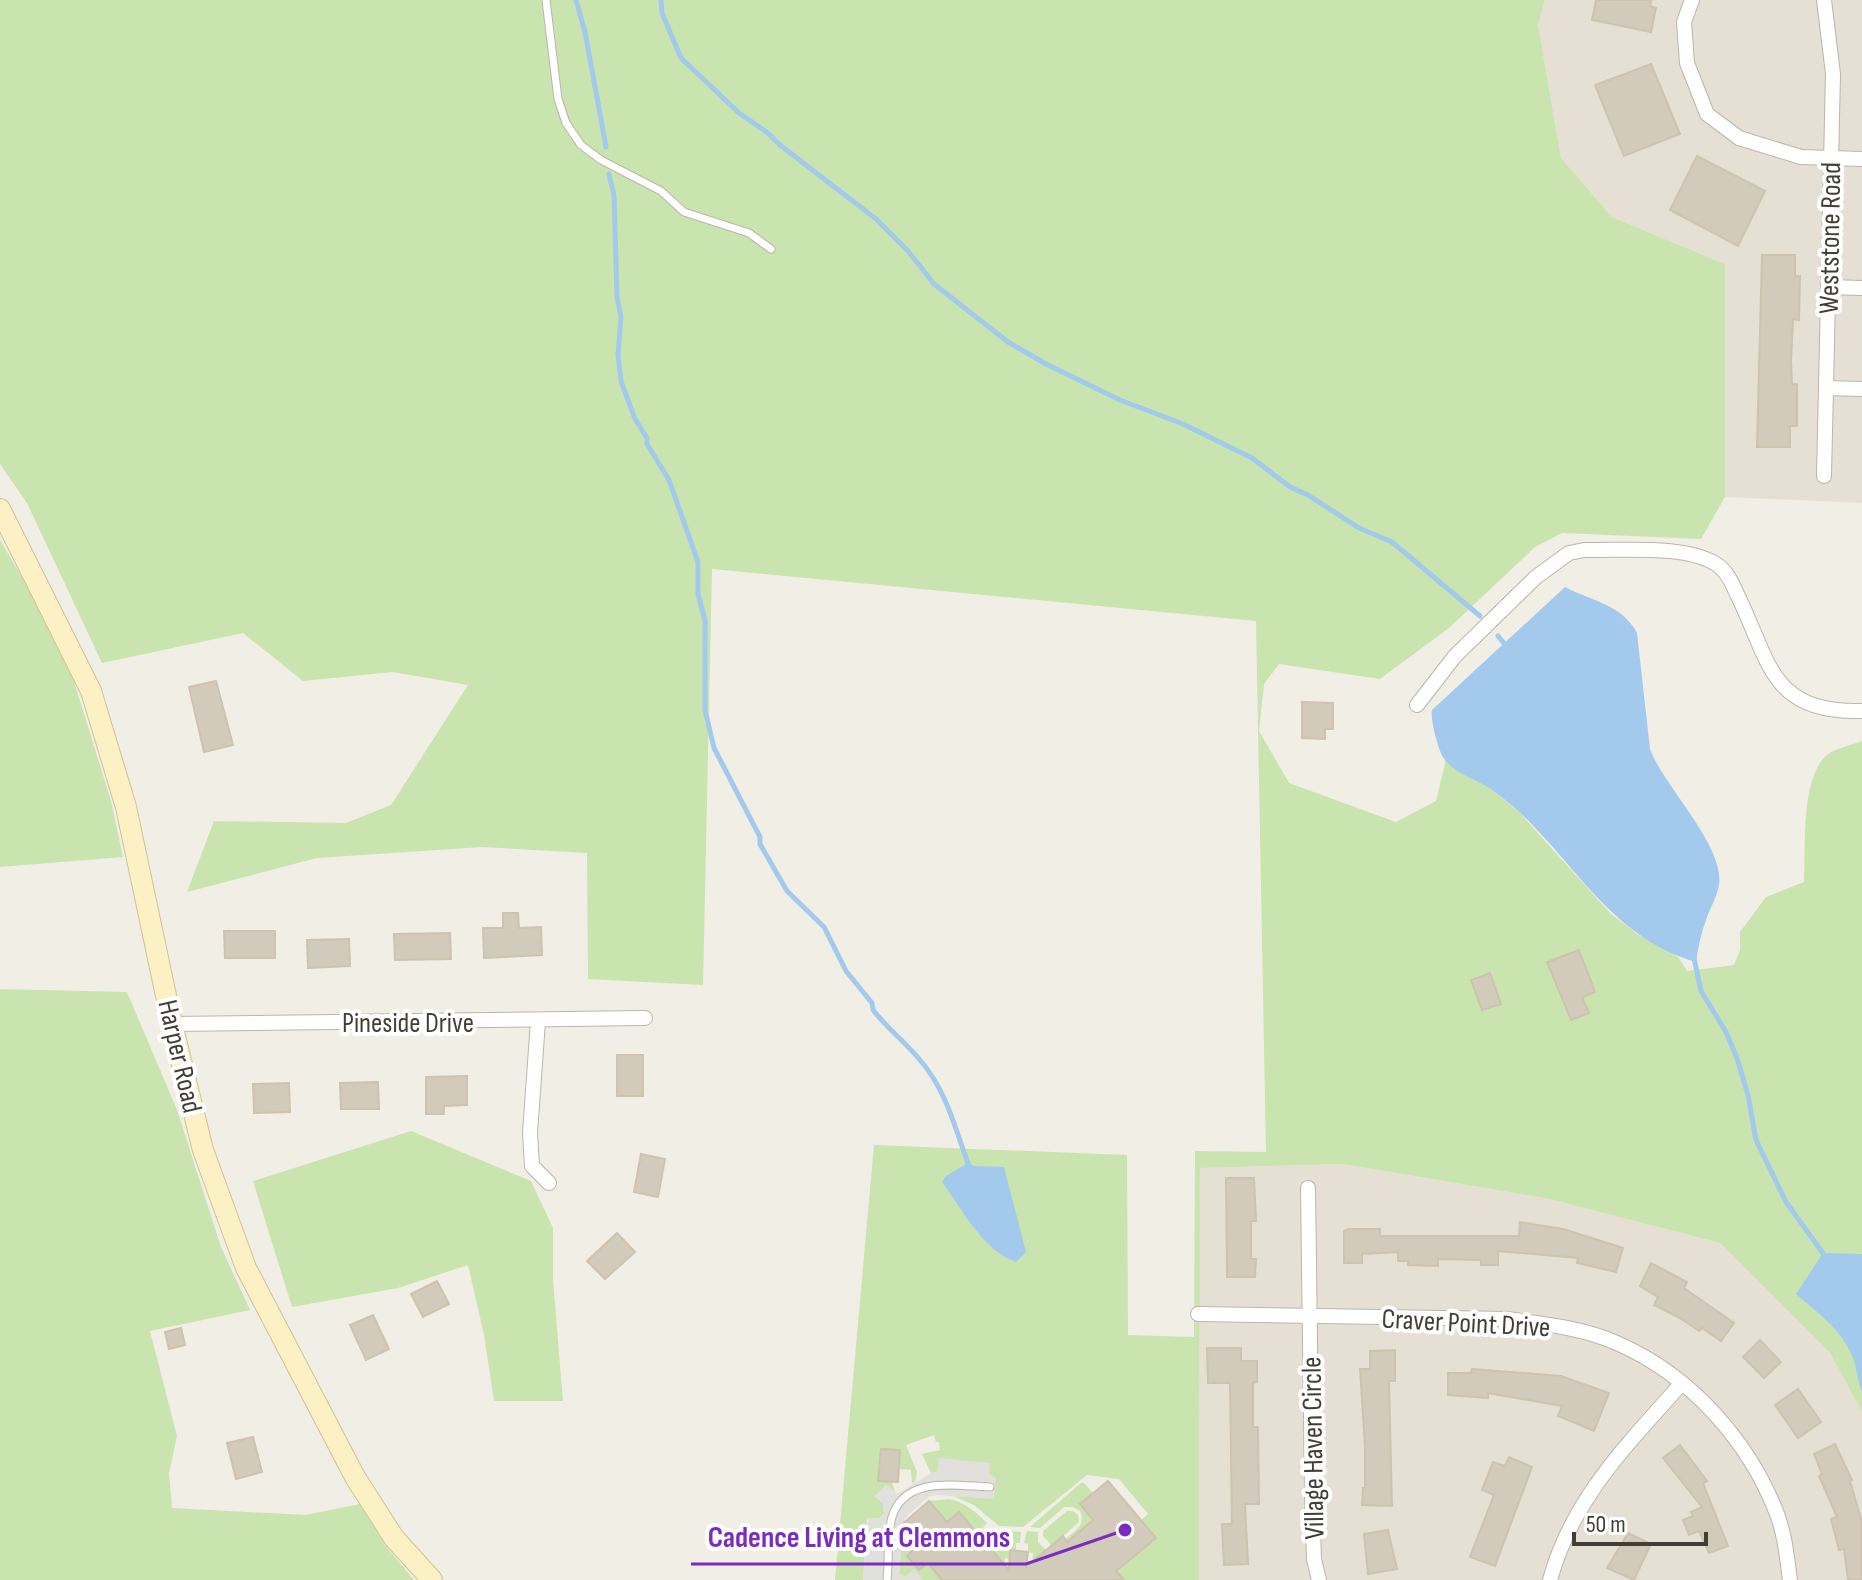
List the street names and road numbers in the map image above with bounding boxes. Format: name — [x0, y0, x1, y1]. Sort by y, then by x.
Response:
street label: Weststone Road — [1813, 162, 1848, 314]
street label: Harper Road — [151, 997, 209, 1116]
street label: Pineside Drive — [342, 1007, 474, 1040]
street label: Craver Point Drive — [1381, 1303, 1551, 1344]
street label: Village Haven Circle — [1295, 1356, 1332, 1540]

